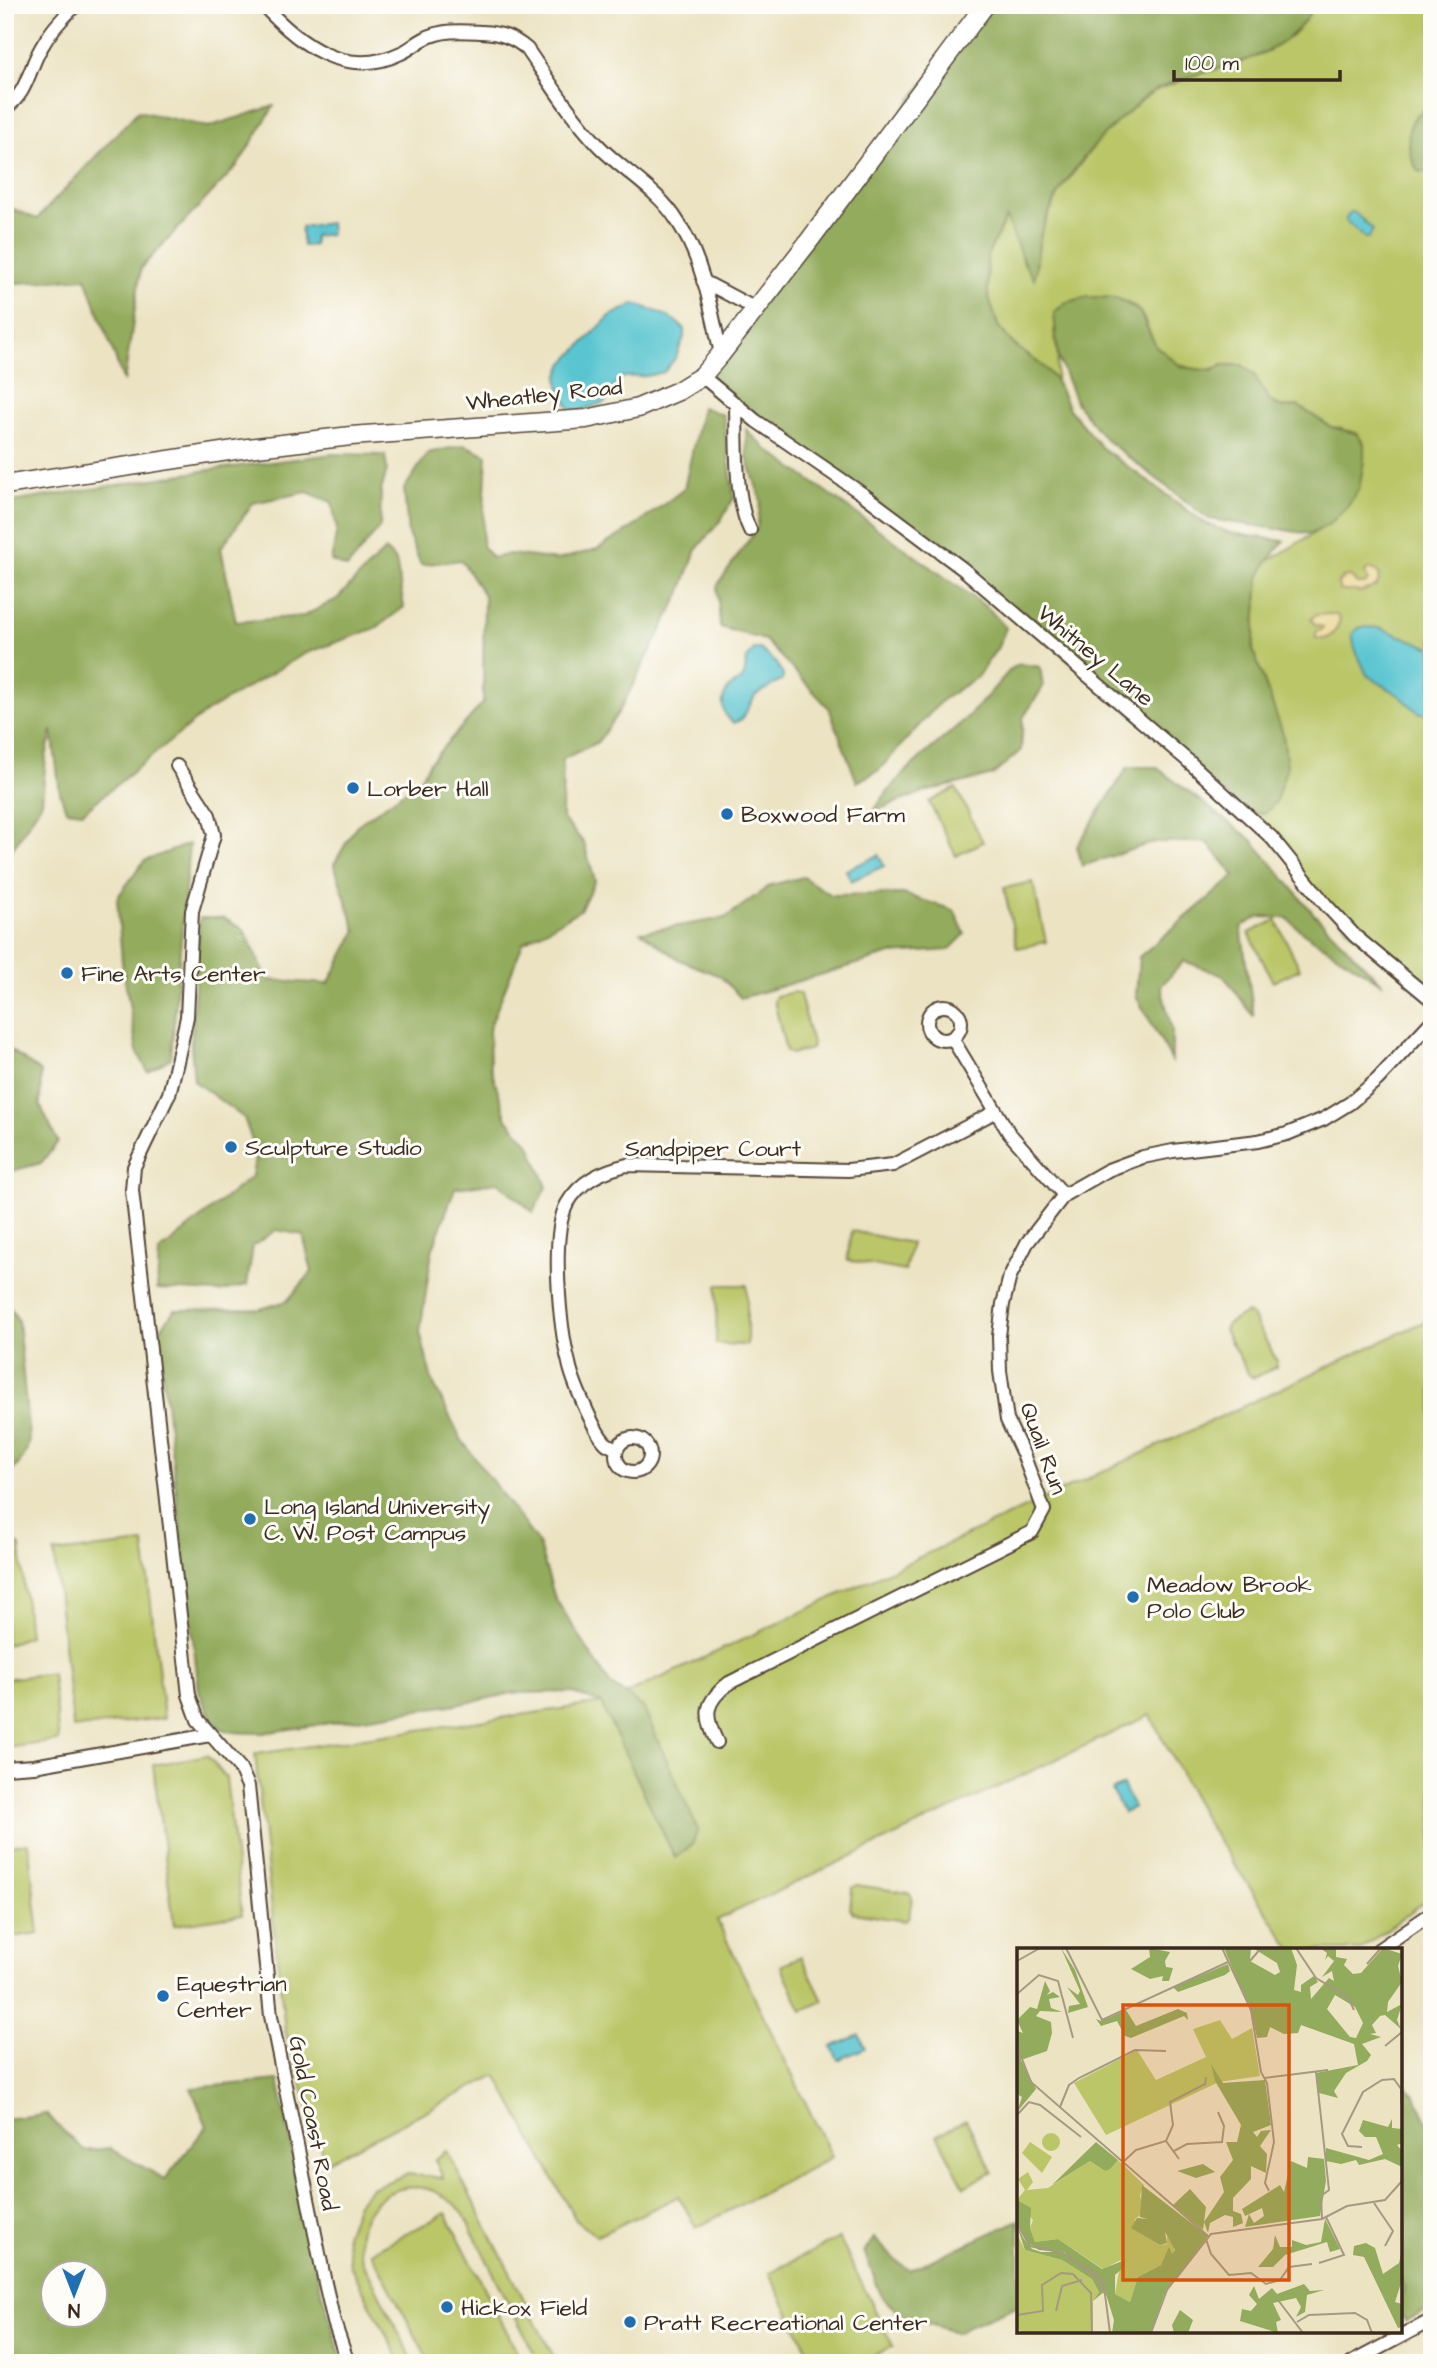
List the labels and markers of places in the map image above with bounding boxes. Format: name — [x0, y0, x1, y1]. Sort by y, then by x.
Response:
place label: Lorber Hall — [367, 773, 489, 805]
marker: Lorber Hall — [345, 780, 361, 796]
place label: Boxwood Farm — [741, 799, 905, 831]
marker: Boxwood Farm — [719, 806, 735, 822]
place label: Fine Arts Center — [81, 958, 266, 990]
marker: Fine Arts Center — [59, 965, 75, 981]
place label: Sculpture Studio — [245, 1132, 422, 1164]
marker: Sculpture Studio — [223, 1139, 239, 1155]
place label: Long Island University C. W. Post Campus — [264, 1491, 491, 1549]
marker: Long Island University C. W. Post Campus — [242, 1511, 258, 1527]
place label: Meadow Brook Polo Club — [1147, 1569, 1312, 1627]
marker: Meadow Brook Polo Club — [1125, 1589, 1141, 1605]
place label: Equestrian Center — [177, 1968, 287, 2026]
marker: Equestrian Center — [155, 1988, 171, 2004]
place label: Hickox Field — [461, 2292, 588, 2324]
marker: Hickox Field — [439, 2299, 455, 2315]
place label: Pratt Recreational Center — [644, 2307, 928, 2339]
marker: Pratt Recreational Center — [622, 2314, 638, 2330]

